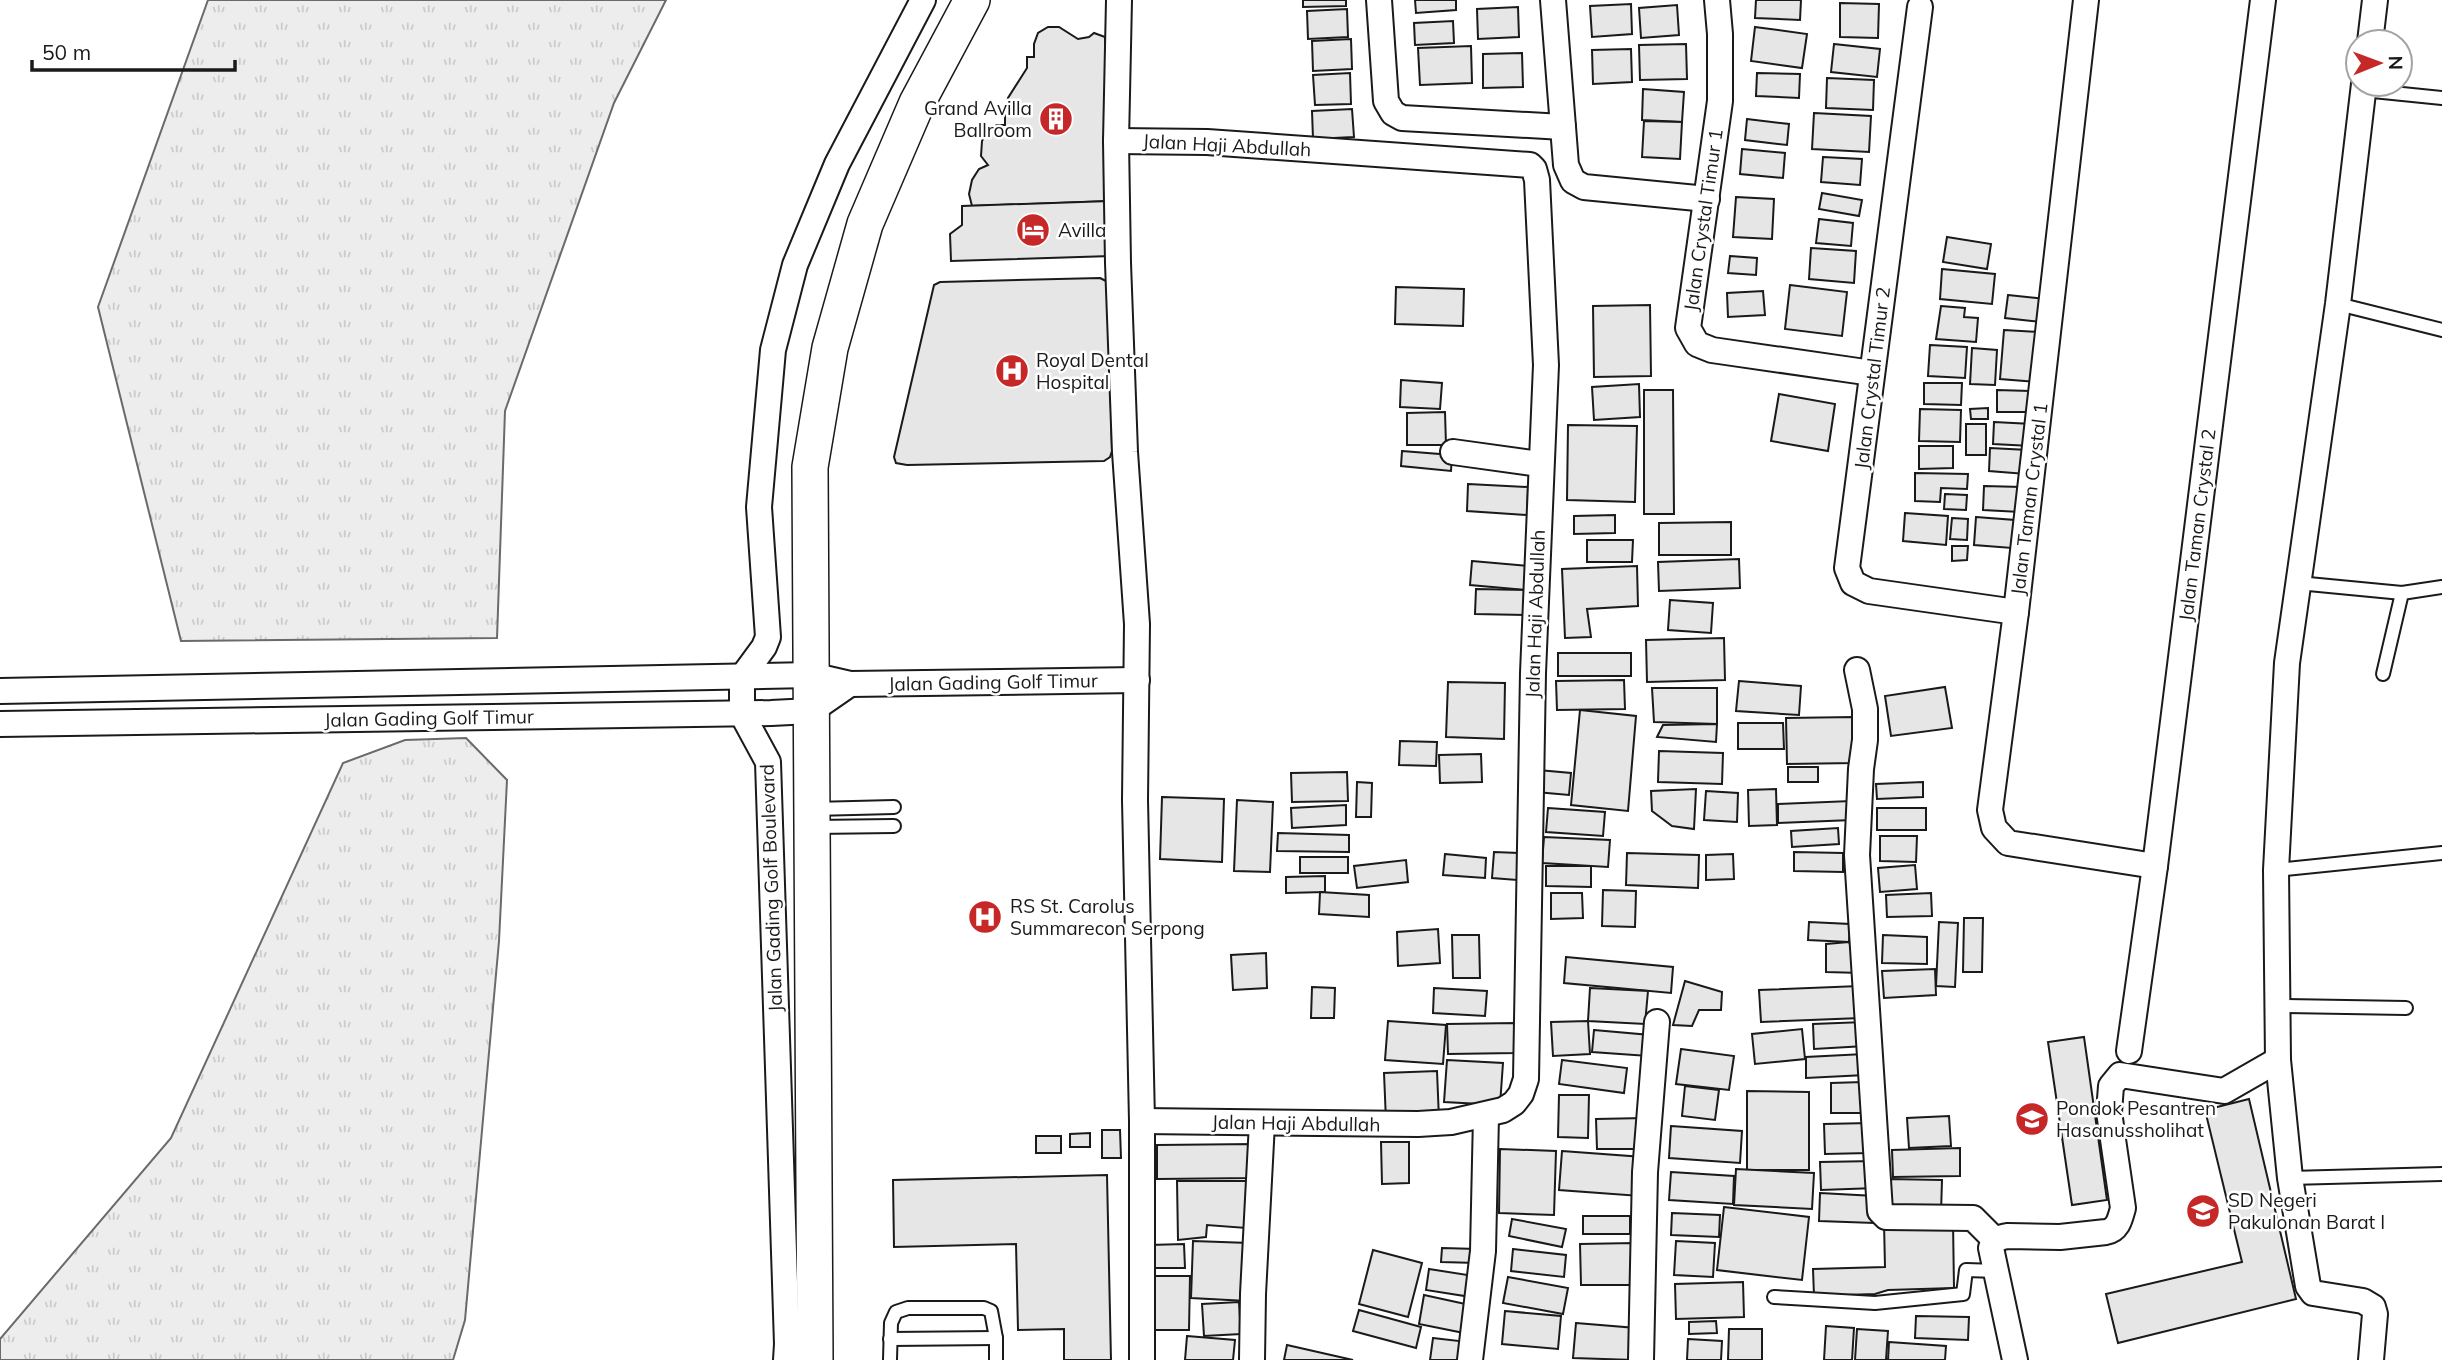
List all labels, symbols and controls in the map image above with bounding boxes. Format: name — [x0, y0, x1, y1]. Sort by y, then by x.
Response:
scale bar — [32, 28, 234, 72]
north arrow — [2344, 28, 2414, 98]
text: 50 m — [42, 39, 91, 65]
text: N — [2384, 55, 2408, 70]
place label: Grand Avilla Ballroom — [924, 96, 1032, 142]
building icon: Grand Avilla Ballroom — [1037, 100, 1075, 138]
street label: Jalan Crystal Timur 1 — [1678, 127, 1728, 313]
street label: Jalan Haji Abdullah — [1142, 129, 1312, 161]
hotel icon: Avilla — [1014, 211, 1052, 249]
place label: Avilla — [1058, 218, 1107, 242]
street label: Jalan Crystal Timur 2 — [1849, 285, 1895, 471]
place label: Royal Dental Hospital — [1036, 348, 1149, 394]
hospital icon: Royal Dental Hospital — [993, 352, 1031, 390]
street label: Jalan Taman Crystal 1 — [2005, 401, 2053, 597]
street label: Jalan Taman Crystal 2 — [2173, 427, 2221, 623]
street label: Jalan Haji Abdullah — [1520, 529, 1550, 699]
street label: Jalan Gading Golf Timur — [888, 668, 1098, 696]
street label: Jalan Gading Golf Timur — [324, 704, 534, 732]
street label: Jalan Gading Golf Boulevard — [755, 764, 787, 1012]
place label: RS St. Carolus Summarecon Serpong — [1010, 894, 1205, 940]
hospital icon: RS St. Carolus Summarecon Serpong — [966, 898, 1004, 936]
place label: Pondok Pesantren Hasanussholihat — [2056, 1096, 2216, 1142]
school or university icon: Pondok Pesantren Hasanussholihat — [2013, 1100, 2051, 1138]
street label: Jalan Haji Abdullah — [1211, 1110, 1381, 1136]
place label: SD Negeri Pakulonan Barat I — [2228, 1188, 2385, 1234]
school or university icon: SD Negeri Pakulonan Barat I — [2184, 1192, 2222, 1230]

